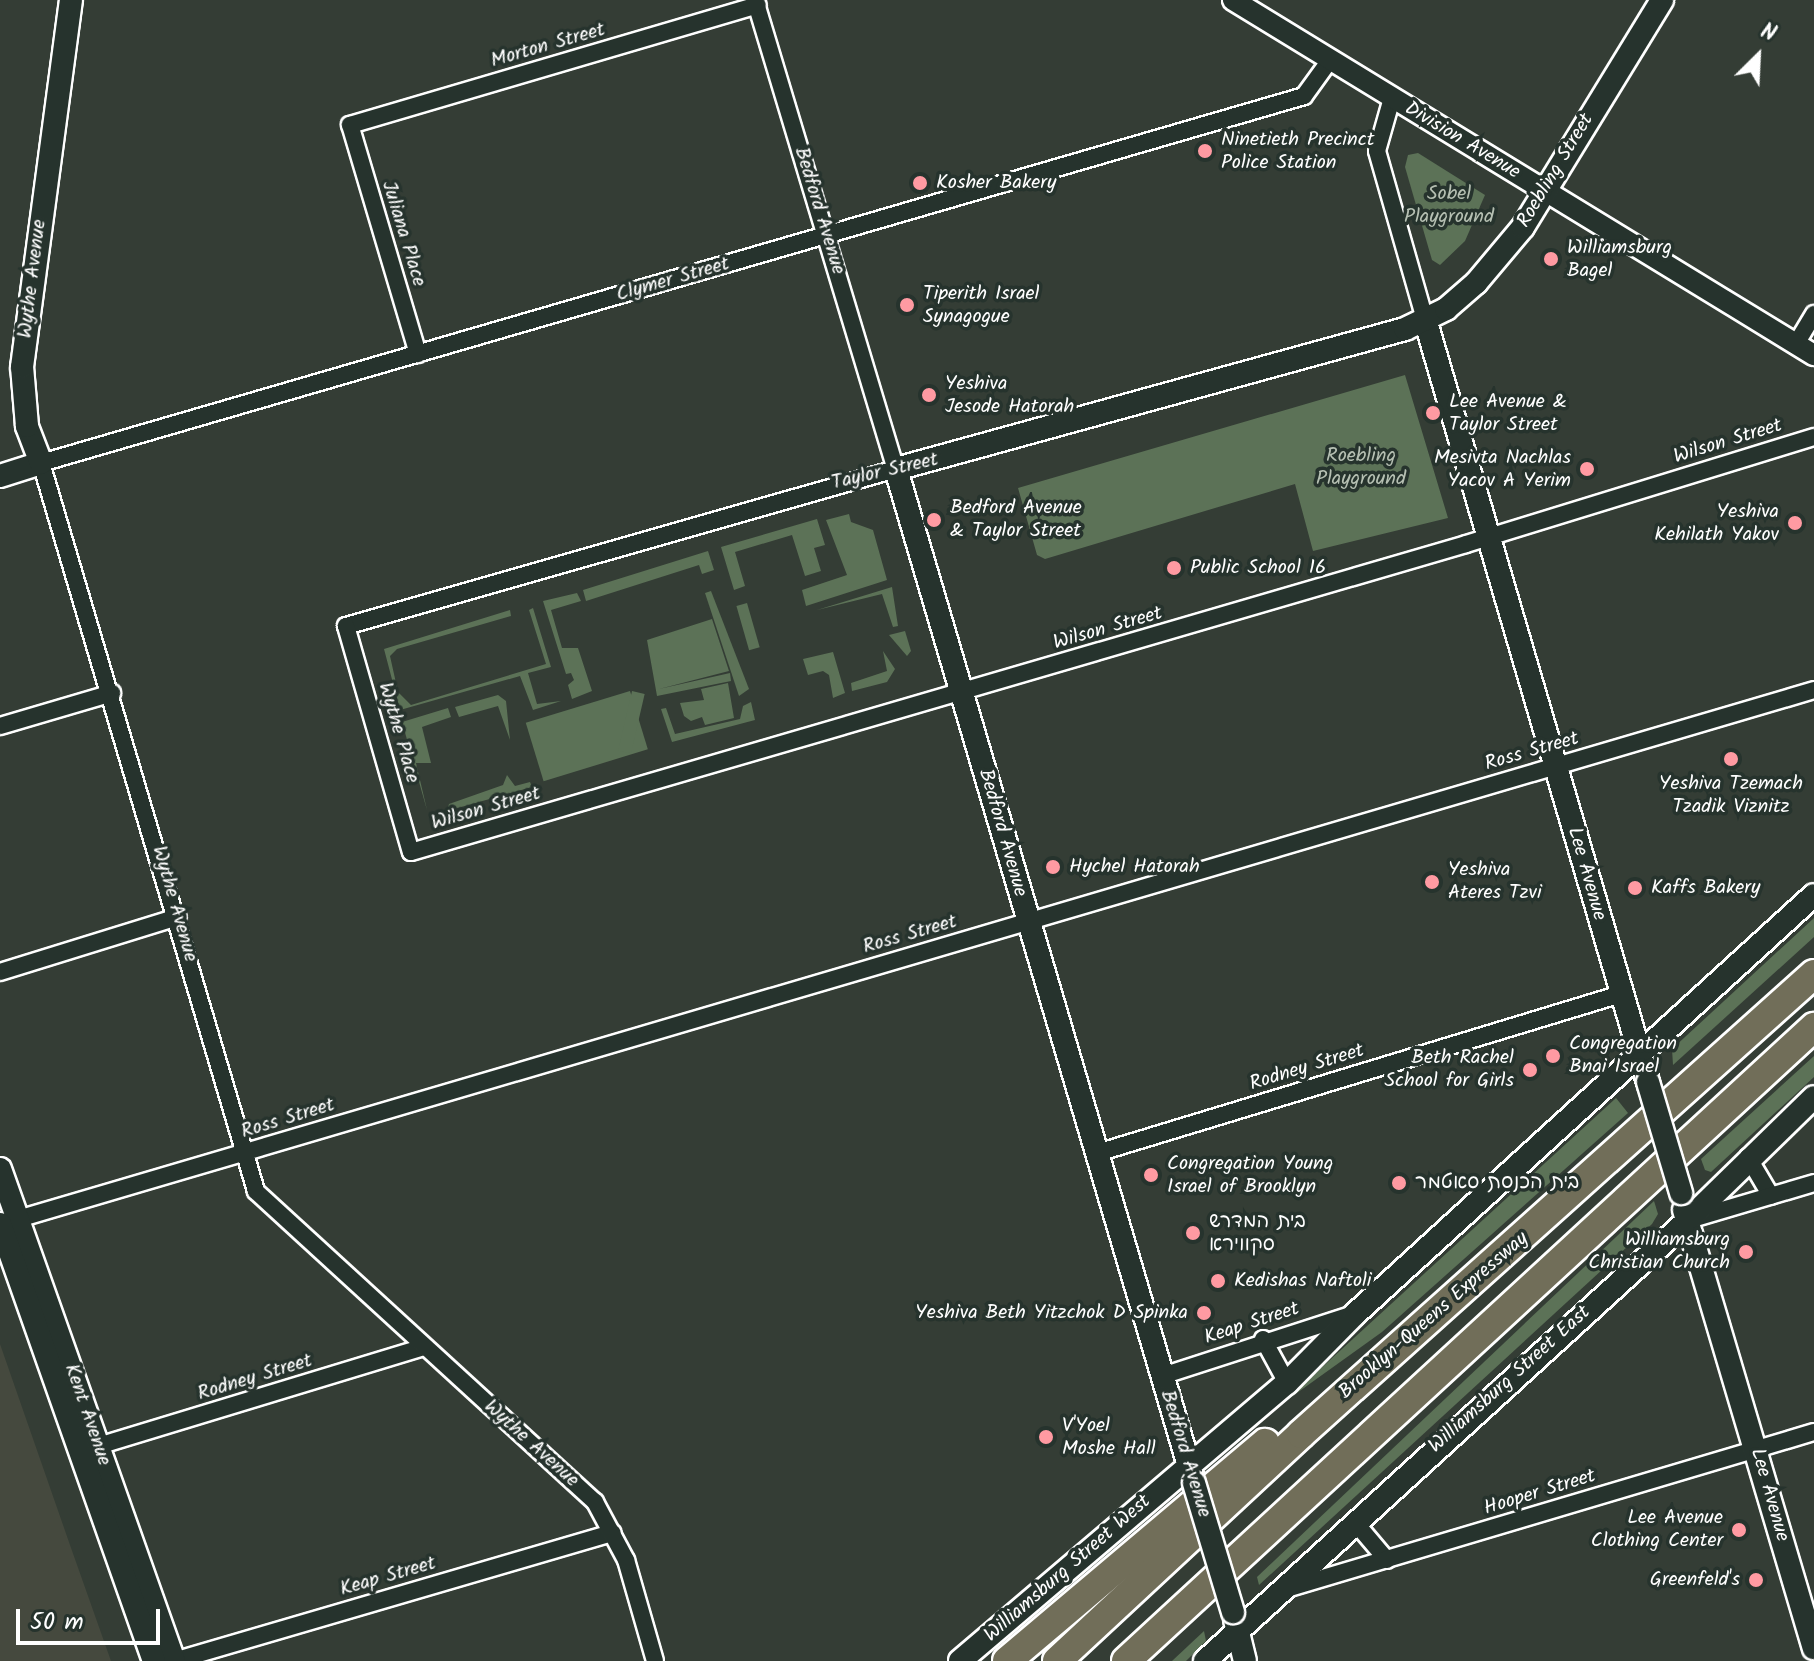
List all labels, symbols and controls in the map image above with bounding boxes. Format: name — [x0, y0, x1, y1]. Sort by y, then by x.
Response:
text: N — [1754, 15, 1781, 52]
north arrow — [1718, 16, 1798, 96]
street label: Morton Street — [488, 18, 608, 74]
street label: Division Avenue — [1400, 97, 1524, 185]
street label: Roebling Street — [1513, 110, 1599, 232]
place label: Ninetieth Precinct Police Station — [1221, 128, 1374, 175]
marker: Ninetieth Precinct Police Station — [1196, 142, 1214, 160]
street label: Bedford Avenue — [788, 144, 850, 278]
place label: Kosher Bakery — [936, 171, 1056, 195]
marker: Kosher Bakery — [911, 174, 929, 192]
street label: Juliana Place — [376, 178, 430, 290]
park label: Sobel Playground — [1404, 182, 1494, 229]
street label: Wythe Avenue — [14, 218, 52, 340]
place label: Williamsburg Bagel — [1567, 236, 1672, 283]
marker: Williamsburg Bagel — [1542, 250, 1560, 268]
street label: Clymer Street — [614, 252, 732, 308]
place label: Tiperith Israel Synagogue — [923, 282, 1039, 329]
marker: Tiperith Israel Synagogue — [898, 296, 916, 314]
place label: Yeshiva Jesode Hatorah — [945, 372, 1074, 419]
marker: Yeshiva Jesode Hatorah — [920, 386, 938, 404]
place label: Lee Avenue & Taylor Street — [1449, 390, 1567, 437]
marker: Lee Avenue & Taylor Street — [1424, 404, 1442, 422]
street label: Wilson Street — [1671, 414, 1785, 470]
park label: Roebling Playground — [1316, 444, 1406, 491]
place label: Mesivta Nachlas Yacov A Yerim — [1434, 446, 1571, 493]
street label: Taylor Street — [829, 448, 941, 496]
marker: Mesivta Nachlas Yacov A Yerim — [1578, 460, 1596, 478]
place label: Bedford Avenue & Taylor Street — [950, 496, 1082, 543]
place label: Yeshiva Kehilath Yakov — [1654, 500, 1779, 547]
marker: Bedford Avenue & Taylor Street — [925, 511, 943, 529]
marker: Yeshiva Kehilath Yakov — [1786, 514, 1804, 532]
place label: Public School 16 — [1190, 556, 1326, 580]
marker: Public School 16 — [1165, 559, 1183, 577]
street label: Wilson Street — [1051, 602, 1165, 656]
street label: Wythe Place — [372, 680, 424, 786]
street label: Ross Street — [1482, 727, 1582, 777]
marker: Yeshiva Tzemach Tzadik Viznitz — [1722, 750, 1740, 768]
street label: Bedford Avenue — [972, 766, 1032, 900]
place label: Yeshiva Tzemach Tzadik Viznitz — [1659, 772, 1803, 819]
street label: Wilson Street — [429, 782, 543, 836]
street label: Lee Avenue — [1561, 825, 1611, 923]
street label: Wythe Avenue — [146, 843, 202, 965]
place label: Hychel Hatorah — [1069, 855, 1200, 879]
marker: Hychel Hatorah — [1044, 858, 1062, 876]
place label: Yeshiva Ateres Tzvi — [1448, 858, 1542, 905]
marker: Yeshiva Ateres Tzvi — [1423, 873, 1441, 891]
place label: Kaffs Bakery — [1651, 876, 1760, 900]
marker: Kaffs Bakery — [1626, 879, 1644, 897]
street label: Ross Street — [860, 910, 960, 960]
place label: Congregation Bnai Israel — [1569, 1032, 1677, 1079]
street label: Rodney Street — [1247, 1039, 1367, 1097]
place label: Beth Rachel School for Girls — [1384, 1046, 1514, 1093]
marker: Congregation Bnai Israel — [1544, 1047, 1562, 1065]
marker: Beth Rachel School for Girls — [1521, 1061, 1539, 1079]
street label: Ross Street — [238, 1093, 338, 1145]
place label: Congregation Young Israel of Brooklyn — [1167, 1152, 1333, 1199]
marker: Congregation Young Israel of Brooklyn — [1142, 1166, 1160, 1184]
place label: בית הכנסת סאטמר — [1415, 1171, 1579, 1195]
marker: בית הכנסת סאטמר — [1390, 1174, 1408, 1192]
place label: בית המדרש סקווירא — [1209, 1210, 1306, 1257]
marker: בית המדרש סקווירא — [1184, 1224, 1202, 1242]
street label: Brooklyn-Queens Expressway — [1334, 1227, 1534, 1405]
place label: Williamsburg Christian Church — [1588, 1228, 1730, 1275]
marker: Williamsburg Christian Church — [1737, 1243, 1755, 1261]
place label: Kedishas Naftoli — [1234, 1269, 1372, 1293]
marker: Kedishas Naftoli — [1209, 1272, 1227, 1290]
street label: Keap Street — [1201, 1297, 1303, 1351]
place label: Yeshiva Beth Yitzchok D Spinka — [915, 1301, 1188, 1325]
street label: Williamsburg Street East — [1424, 1301, 1596, 1459]
marker: Yeshiva Beth Yitzchok D Spinka — [1195, 1304, 1213, 1322]
street label: Rodney Street — [195, 1349, 315, 1407]
street label: Kent Avenue — [58, 1361, 116, 1469]
street label: Bedford Avenue — [1154, 1387, 1216, 1521]
street label: Wythe Avenue — [479, 1395, 583, 1493]
place label: V'Yoel Moshe Hall — [1062, 1414, 1156, 1461]
marker: V'Yoel Moshe Hall — [1037, 1428, 1055, 1446]
street label: Lee Avenue — [1744, 1446, 1794, 1544]
street label: Hooper Street — [1481, 1465, 1599, 1521]
street label: Williamsburg Street West — [980, 1490, 1156, 1648]
place label: Lee Avenue Clothing Center — [1591, 1506, 1723, 1553]
marker: Lee Avenue Clothing Center — [1730, 1521, 1748, 1539]
street label: Keap Street — [337, 1552, 439, 1602]
place label: Greenfeld's — [1650, 1568, 1740, 1592]
marker: Greenfeld's — [1747, 1571, 1765, 1589]
scale bar — [20, 1593, 164, 1643]
text: 50 m — [30, 1603, 84, 1642]

